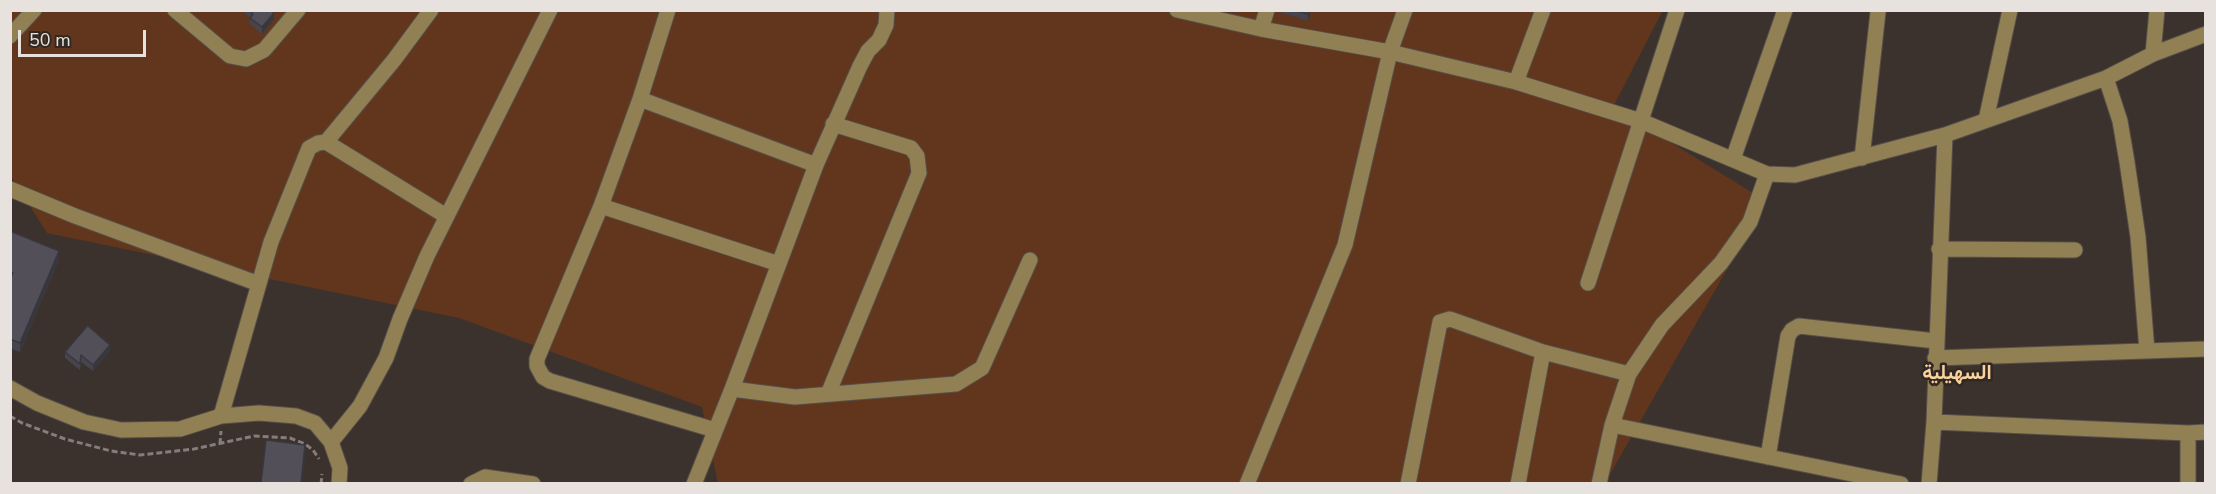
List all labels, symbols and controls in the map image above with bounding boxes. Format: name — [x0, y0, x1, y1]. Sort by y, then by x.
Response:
scale bar — [21, 18, 148, 56]
text: 50 m — [29, 28, 71, 52]
district label: السهيلية — [1922, 362, 1992, 386]

